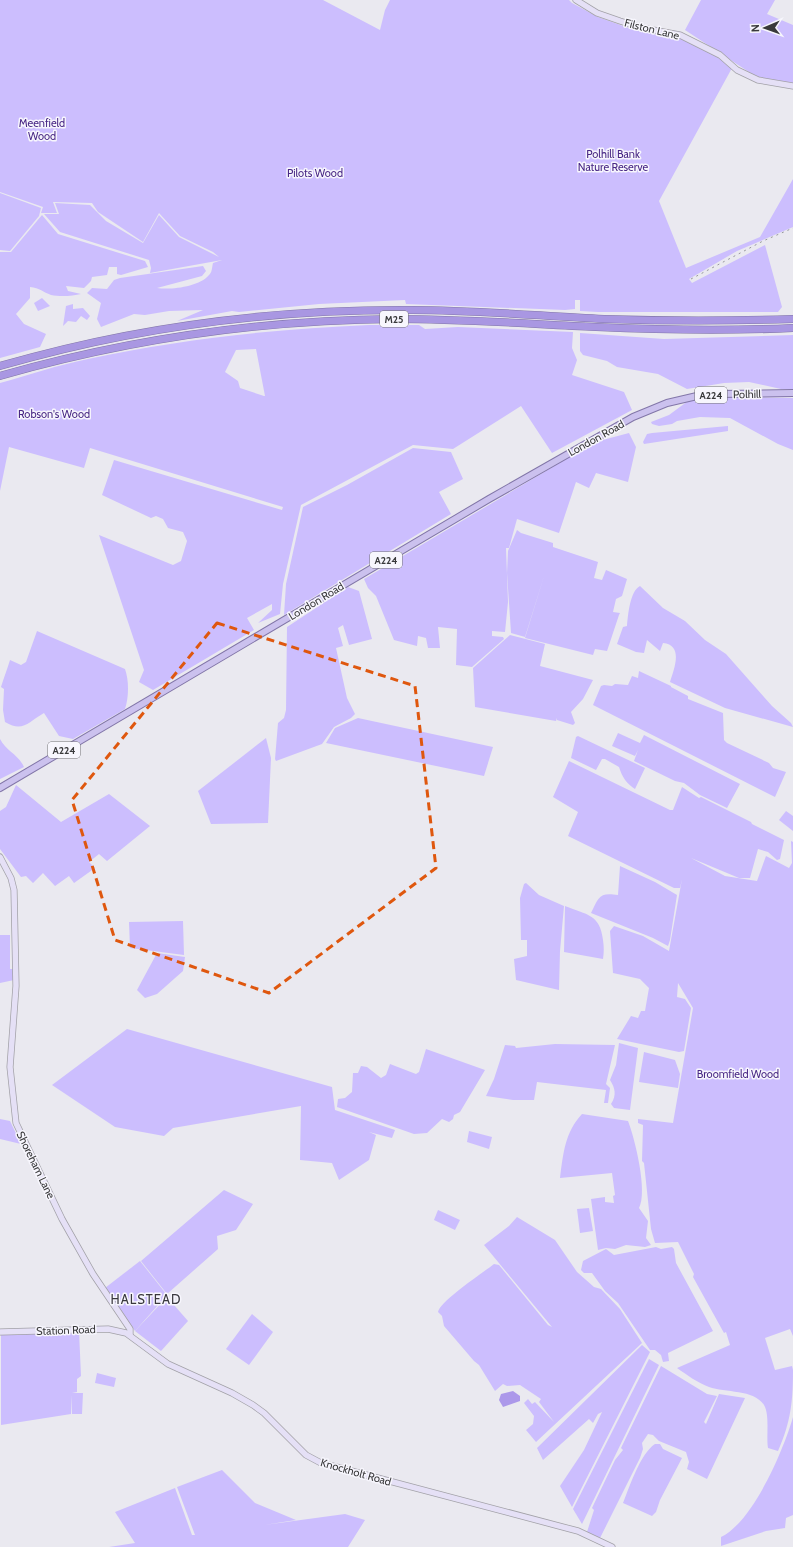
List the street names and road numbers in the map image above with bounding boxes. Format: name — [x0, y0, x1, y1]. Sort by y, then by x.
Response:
street label: Filston Lane — [623, 15, 681, 43]
road number: M25 — [380, 311, 408, 327]
road number: A224 — [695, 387, 727, 403]
street label: Polhill — [733, 387, 762, 401]
street label: London Road — [565, 417, 627, 459]
road number: A224 — [370, 552, 402, 568]
street label: London Road — [286, 579, 346, 623]
road number: A224 — [48, 742, 80, 758]
street label: Shoreham Lane — [14, 1129, 59, 1201]
street label: Station Road — [36, 1322, 96, 1338]
street label: Knockholt Road — [319, 1455, 393, 1489]

